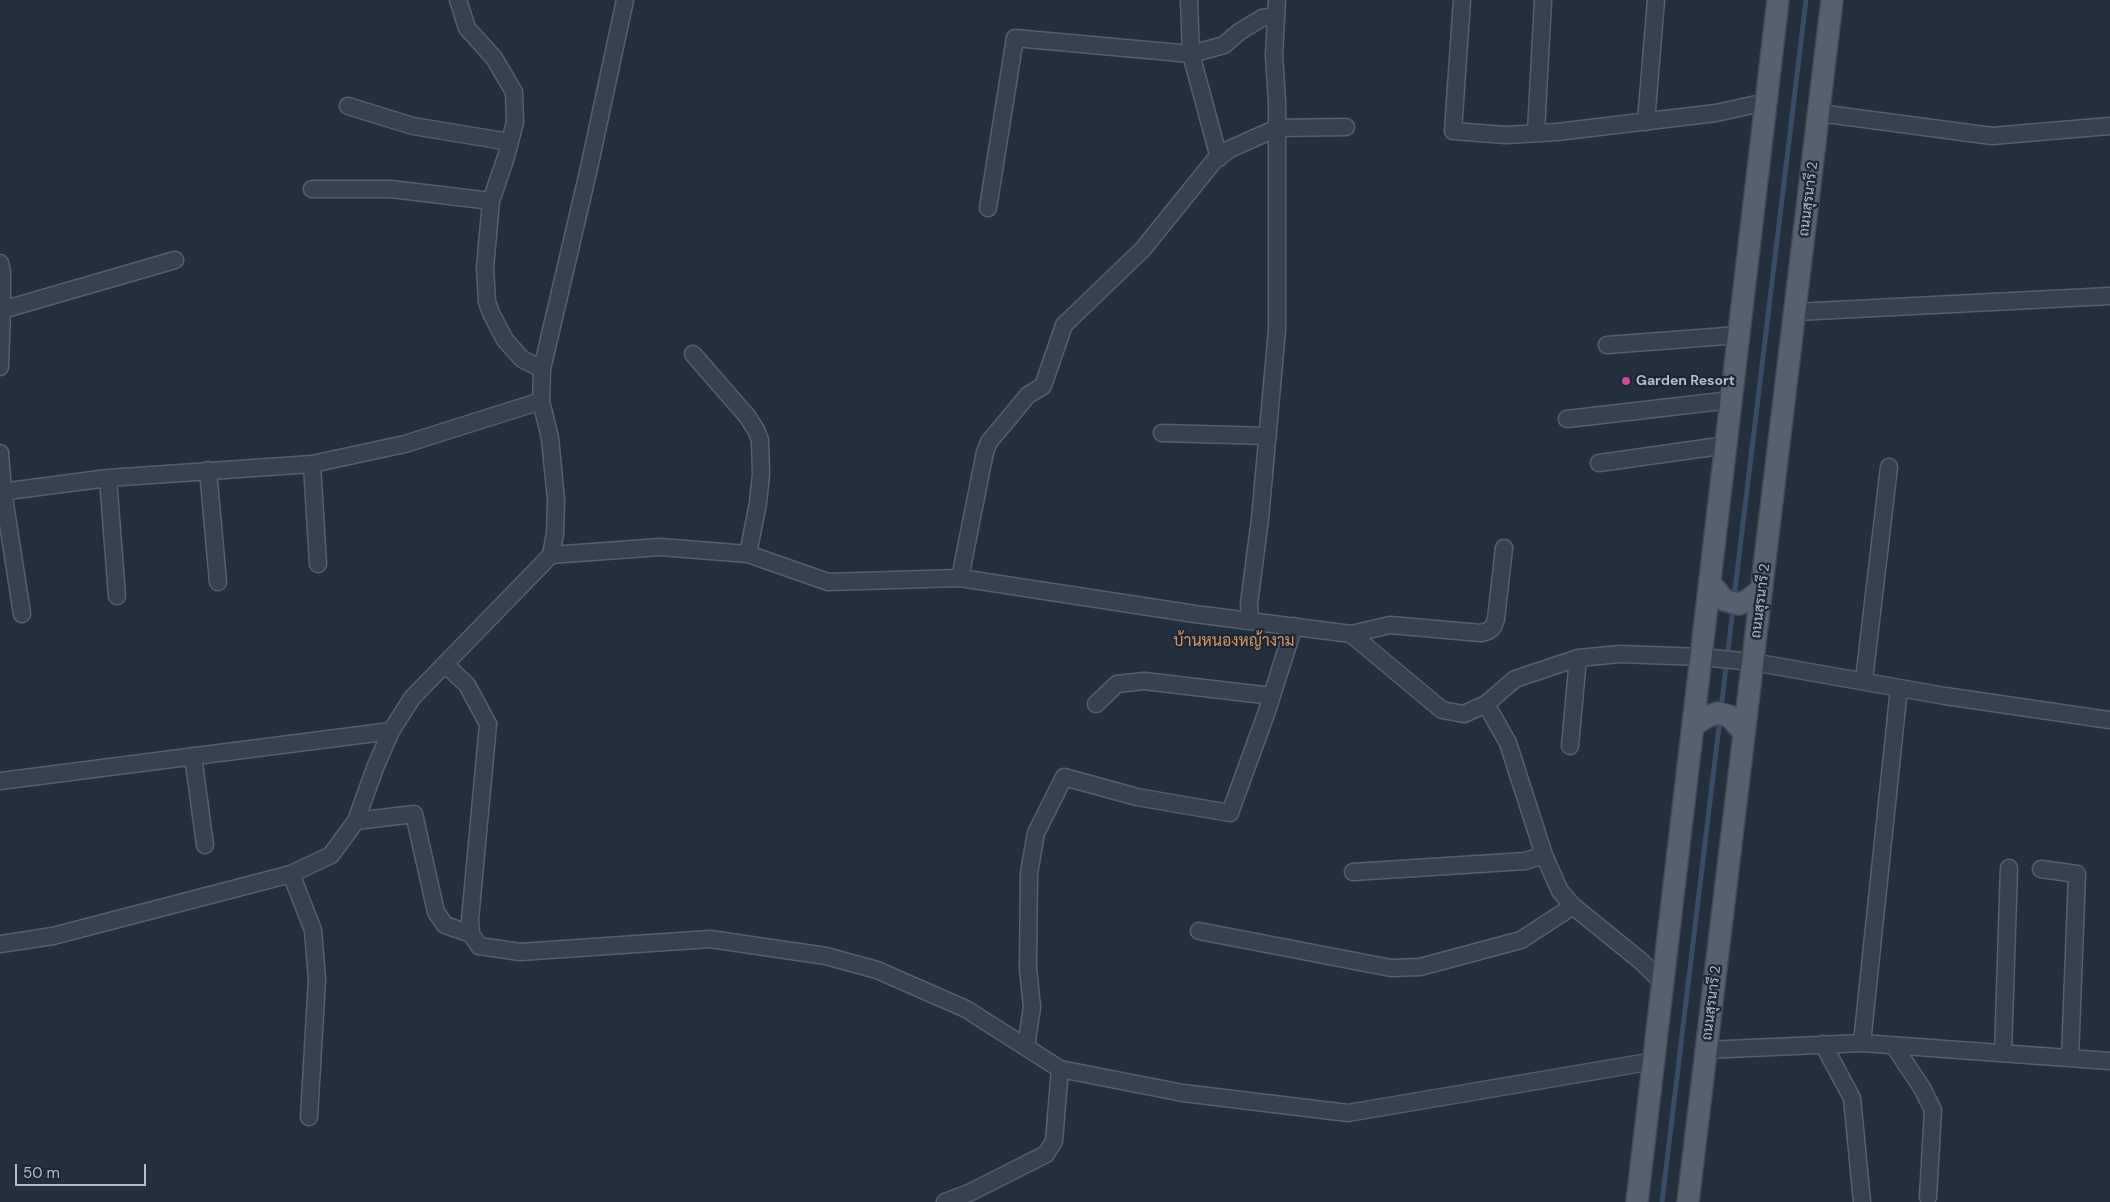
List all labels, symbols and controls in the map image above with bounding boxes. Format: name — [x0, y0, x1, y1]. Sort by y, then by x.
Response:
street label: ถนนสุรนารี 2 — [1796, 161, 1822, 237]
place label: Garden Resort — [1636, 373, 1735, 389]
marker: Garden Resort — [1620, 375, 1632, 387]
street label: ถนนสุรนารี 2 — [1748, 563, 1774, 639]
district label: บ้านหนองหญ้างาม — [1173, 632, 1295, 652]
street label: ถนนสุรนารี 2 — [1699, 965, 1725, 1041]
scale bar — [18, 1154, 149, 1186]
text: 50 m — [23, 1163, 60, 1183]

